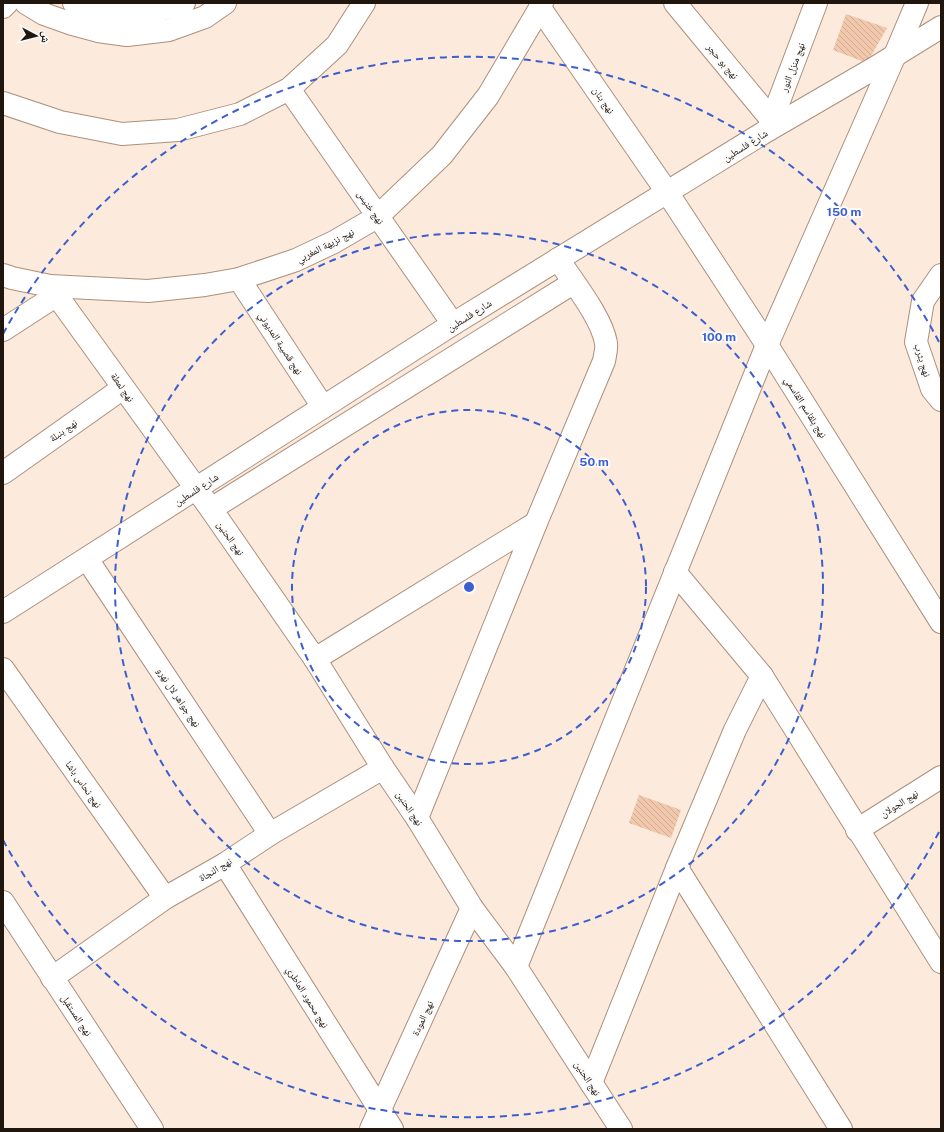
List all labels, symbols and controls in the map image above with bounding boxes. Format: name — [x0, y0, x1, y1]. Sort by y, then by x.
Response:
north arrow — [16, 16, 56, 56]
text: ش — [37, 30, 53, 44]
street label: نهج بو حجر — [703, 40, 741, 82]
street label: نهج منزل النور — [777, 41, 808, 94]
street label: نهج بنان — [590, 84, 618, 116]
street label: شارع فلسطين — [720, 126, 770, 164]
street label: نهج خنيس — [354, 188, 387, 227]
text: 150 m — [827, 205, 861, 219]
street label: نهج نزيهة المغربي — [294, 225, 357, 267]
street label: شارع فلسطين — [444, 296, 494, 334]
street label: نهج قصيبة المديوني — [254, 309, 306, 378]
text: 100 m — [702, 330, 736, 344]
street label: نهج يثرب — [911, 342, 934, 379]
street label: نهج لمطة — [108, 370, 137, 405]
street label: نهج بلقاسم القاسمي — [780, 374, 830, 441]
street label: نهج بنبلة — [47, 416, 80, 445]
text: 50 m — [579, 455, 609, 469]
street label: شارع فلسطين — [172, 470, 221, 509]
street label: نهج الحنين — [214, 519, 247, 558]
centre of rings — [462, 580, 476, 594]
street label: نهج جواهر لال نهرو — [154, 665, 204, 730]
street label: نهج نحاس باشا — [63, 758, 105, 811]
street label: نهج الجولان — [878, 787, 921, 820]
street label: نهج الحنين — [393, 788, 426, 828]
street label: نهج النجاة — [196, 854, 234, 884]
street label: نهج محمود الماطري — [282, 964, 332, 1032]
street label: نهج المستقبل — [58, 992, 95, 1039]
street label: نهج المودة — [409, 998, 436, 1038]
street label: نهج الحنين — [571, 1058, 604, 1098]

